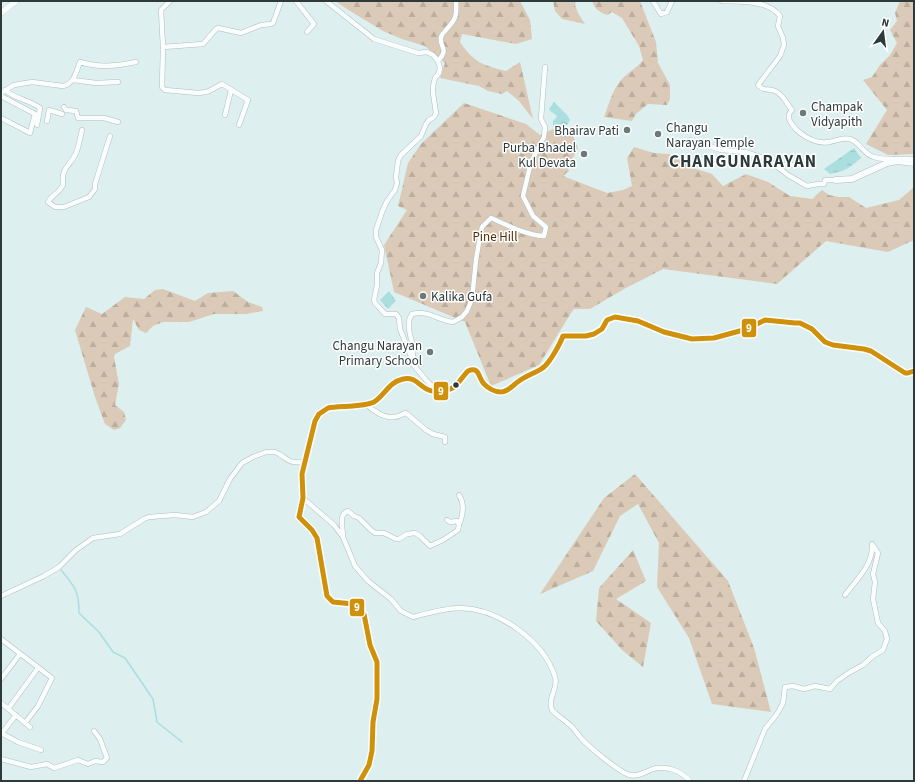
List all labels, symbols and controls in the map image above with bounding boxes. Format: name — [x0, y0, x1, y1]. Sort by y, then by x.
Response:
north arrow — [863, 12, 903, 52]
text: N — [880, 15, 891, 31]
place label: Champak Vidyapith — [811, 98, 863, 131]
marker: Champak Vidyapith — [798, 108, 808, 118]
place label: Changu Narayan Temple — [666, 119, 754, 152]
place label: Bhairav Pati — [554, 122, 619, 140]
marker: Bhairav Pati — [622, 125, 632, 135]
marker: Changu Narayan Temple — [653, 129, 663, 139]
place label: Purba Bhadel Kul Devata — [503, 139, 576, 172]
marker: Purba Bhadel Kul Devata — [579, 149, 589, 159]
district label: CHANGUNARAYAN — [669, 150, 817, 174]
park label: Pine Hill — [472, 228, 518, 246]
place label: Kalika Gufa — [431, 288, 492, 306]
marker: Kalika Gufa — [418, 291, 428, 301]
line badge: 9 — [741, 318, 757, 338]
text: 9 — [746, 321, 752, 336]
place label: Changu Narayan Primary School — [332, 337, 422, 370]
marker: Changu Narayan Primary School — [425, 347, 435, 357]
unlabelled marker — [451, 380, 461, 390]
line badge: 9 — [433, 381, 449, 401]
text: 9 — [438, 384, 444, 399]
line badge: 9 — [349, 598, 365, 617]
text: 9 — [354, 600, 360, 615]

